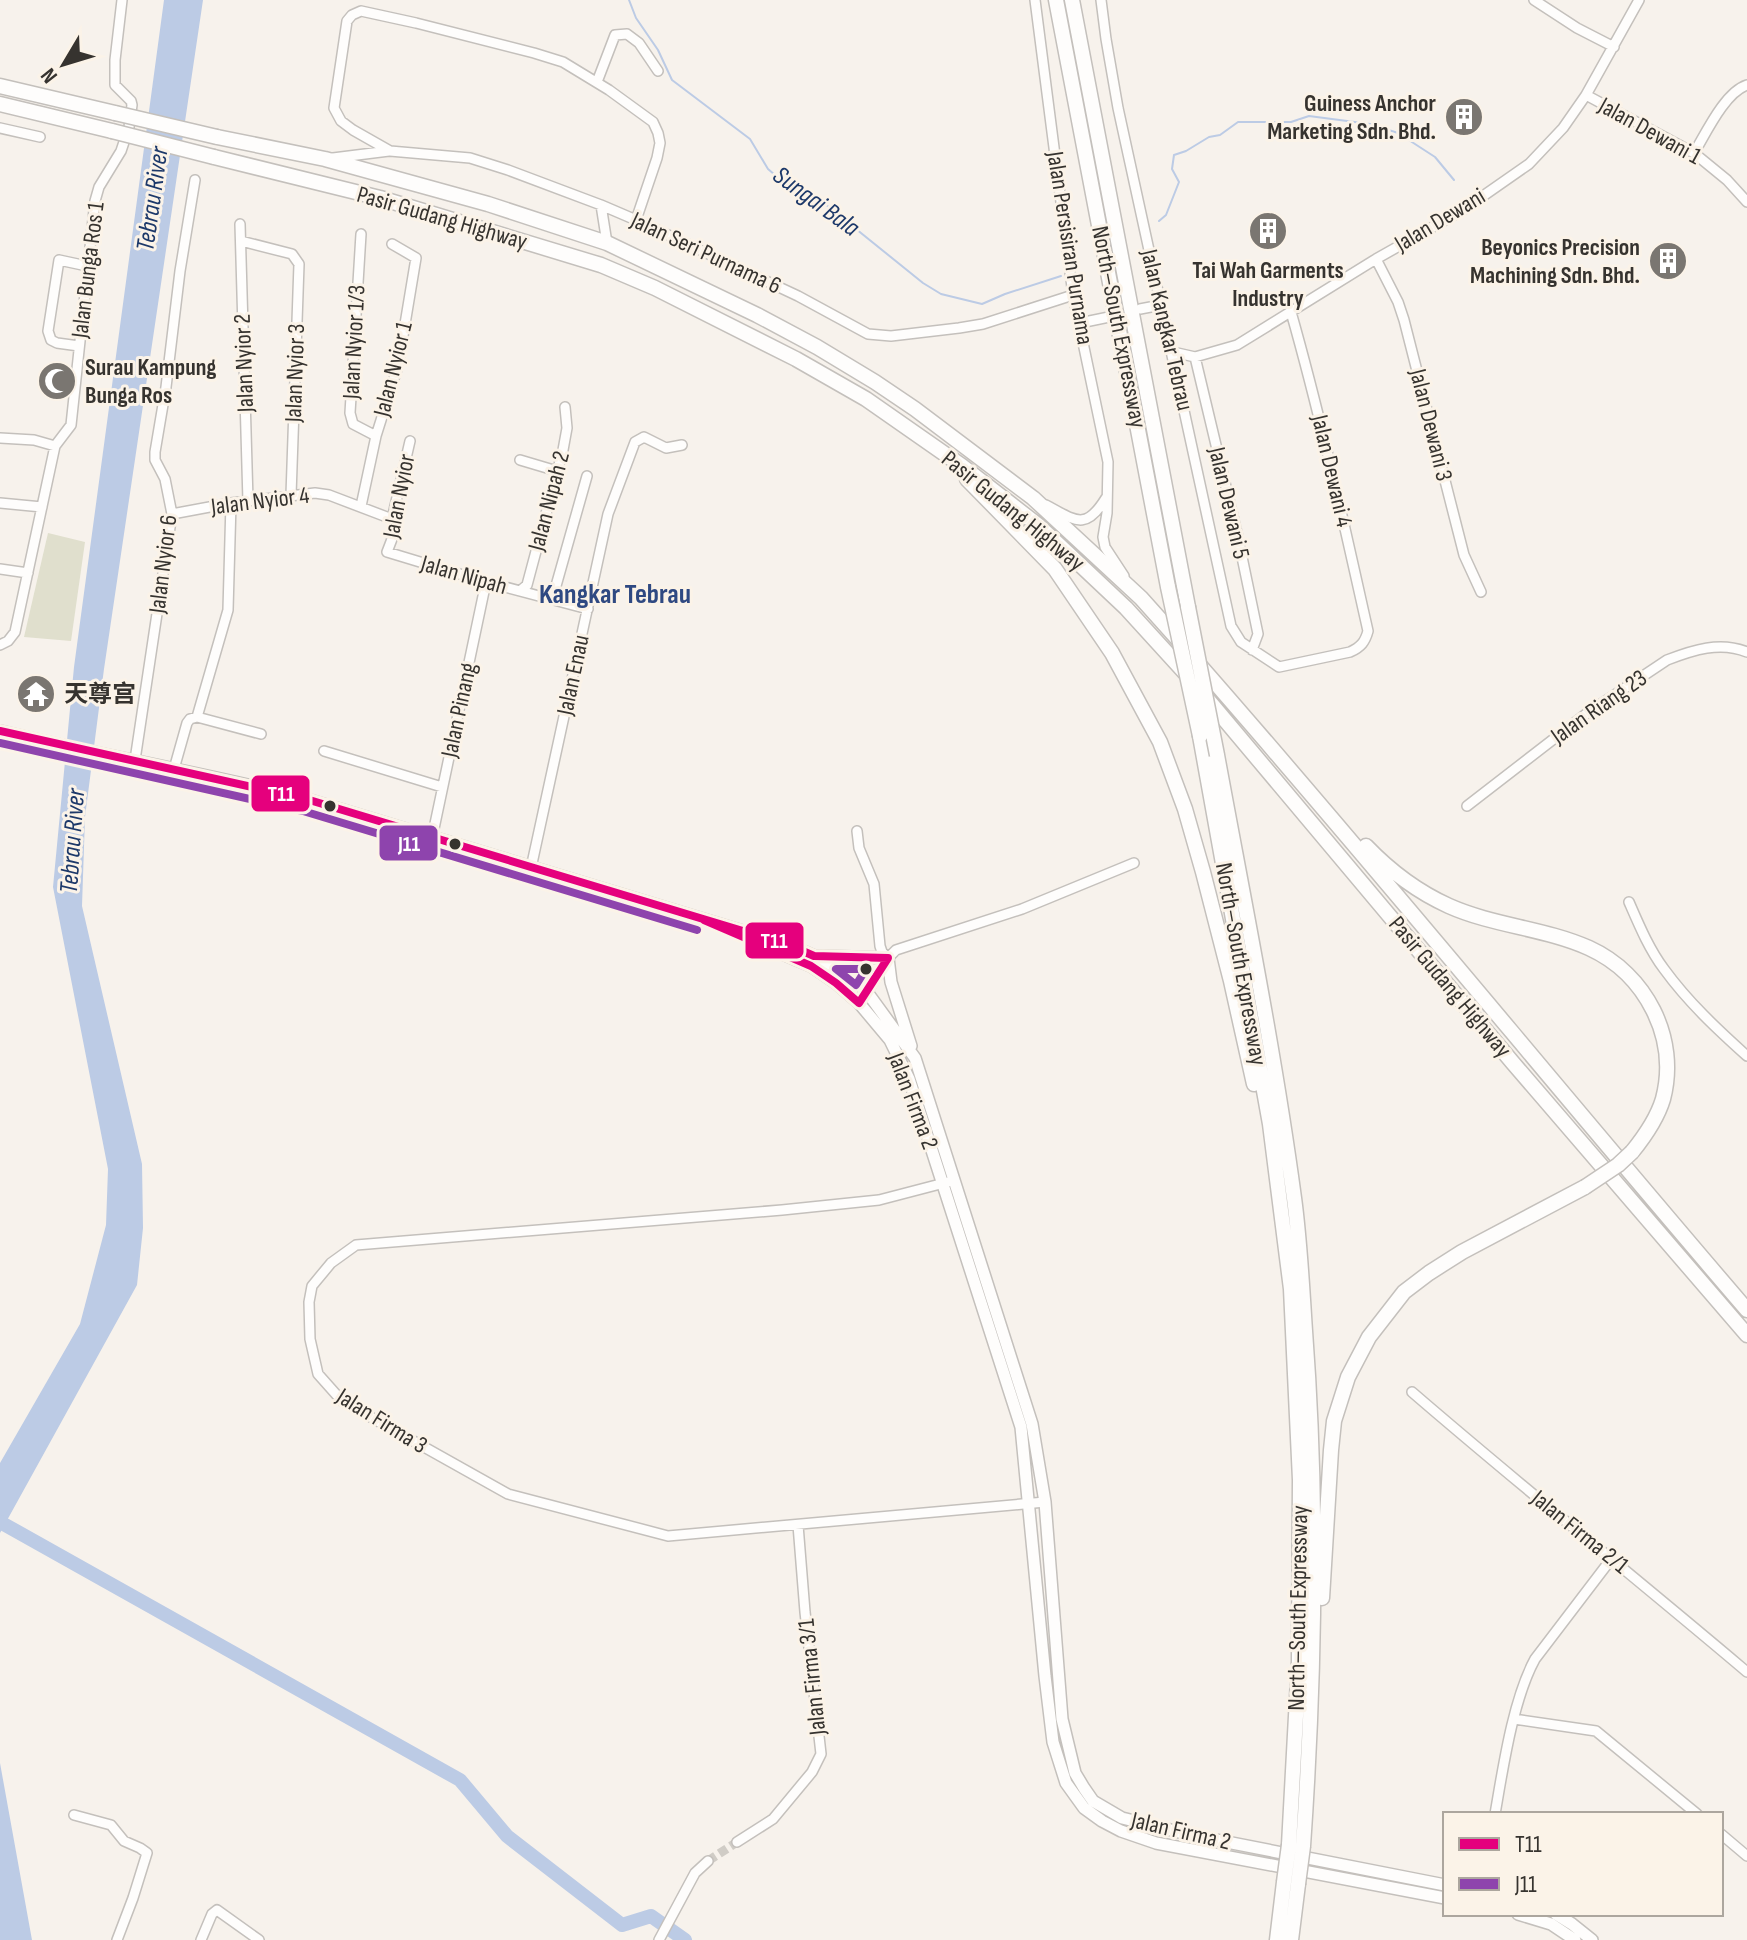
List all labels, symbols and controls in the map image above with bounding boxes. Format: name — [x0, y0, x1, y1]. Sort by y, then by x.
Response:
north arrow — [24, 24, 104, 104]
text: N — [35, 62, 64, 88]
place label: Guiness Anchor Marketing Sdn. Bhd. — [1267, 89, 1437, 146]
street label: Jalan Dewani 1 — [1593, 91, 1707, 171]
building icon: Guiness Anchor Marketing Sdn. Bhd. — [1443, 96, 1485, 138]
water label: Tebrau River — [130, 143, 176, 253]
street label: Jalan Persisiran Purnama — [1040, 148, 1100, 347]
water label: Sungai Bala — [767, 160, 866, 244]
street label: Pasir Gudang Highway — [354, 180, 530, 256]
street label: Jalan Dewani — [1389, 182, 1491, 259]
street label: Jalan Bunga Ros 1 — [65, 200, 111, 341]
street label: Jalan Seri Purnama 6 — [625, 205, 786, 300]
building icon: Tai Wah Garments Industry — [1247, 210, 1289, 252]
street label: North–South Expressway — [1085, 223, 1153, 431]
place label: Beyonics Precision Machining Sdn. Bhd. — [1470, 233, 1640, 290]
building icon: Beyonics Precision Machining Sdn. Bhd. — [1647, 240, 1689, 282]
street label: Jalan Kangkar Tebrau — [1134, 246, 1200, 413]
place label: Tai Wah Garments Industry — [1192, 256, 1344, 313]
street label: Jalan Nyior 1/3 — [336, 284, 371, 401]
street label: Jalan Nyior 2 — [228, 313, 260, 414]
street label: Jalan Nyior 1 — [367, 318, 419, 421]
street label: Jalan Nyior 3 — [279, 323, 311, 424]
place label: Surau Kampung Bunga Ros — [85, 353, 216, 410]
mosque icon: Surau Kampung Bunga Ros — [36, 360, 78, 402]
street label: Jalan Dewani 3 — [1403, 365, 1459, 484]
street label: Jalan Dewani 4 — [1305, 411, 1359, 530]
street label: Jalan Dewani 5 — [1202, 443, 1256, 562]
street label: Pasir Gudang Highway — [936, 444, 1090, 578]
street label: Jalan Nipah 2 — [522, 448, 576, 555]
street label: Jalan Nyior — [376, 452, 421, 541]
street label: Jalan Nyior 4 — [208, 481, 311, 522]
street label: Jalan Nyior 6 — [142, 513, 183, 616]
street label: Jalan Nipah — [417, 549, 510, 601]
district label: Kangkar Tebrau — [539, 578, 691, 611]
street label: Jalan Enau — [550, 632, 596, 719]
street label: Jalan Pinang — [435, 660, 483, 761]
street label: Jalan Riang 23 — [1545, 663, 1653, 751]
temple icon: 天尊宫 — [15, 673, 57, 715]
place label: 天尊宫 — [64, 680, 136, 709]
line badge: T11 — [250, 774, 311, 813]
text: T11 — [267, 781, 295, 808]
water label: Tebrau River — [54, 786, 92, 894]
unlabelled marker — [322, 798, 338, 814]
line badge: J11 — [378, 824, 439, 862]
text: J11 — [397, 831, 420, 858]
unlabelled marker — [447, 836, 463, 852]
street label: North–South Expressway — [1209, 860, 1273, 1068]
street label: Pasir Gudang Highway — [1382, 910, 1518, 1064]
line badge: T11 — [744, 921, 805, 960]
text: T11 — [760, 928, 788, 955]
unlabelled marker — [858, 961, 874, 977]
street label: Jalan Firma 2 — [881, 1048, 945, 1153]
street label: Jalan Firma 3 — [331, 1381, 433, 1460]
street label: Jalan Firma 2/1 — [1525, 1483, 1635, 1580]
street label: North–South Expressway — [1282, 1505, 1314, 1711]
street label: Jalan Firma 3/1 — [791, 1617, 833, 1738]
street label: Jalan Firma 2 — [1127, 1805, 1234, 1857]
legend — [1443, 1812, 1723, 1916]
text: T11 — [1515, 1830, 1542, 1859]
text: J11 — [1514, 1870, 1537, 1899]

